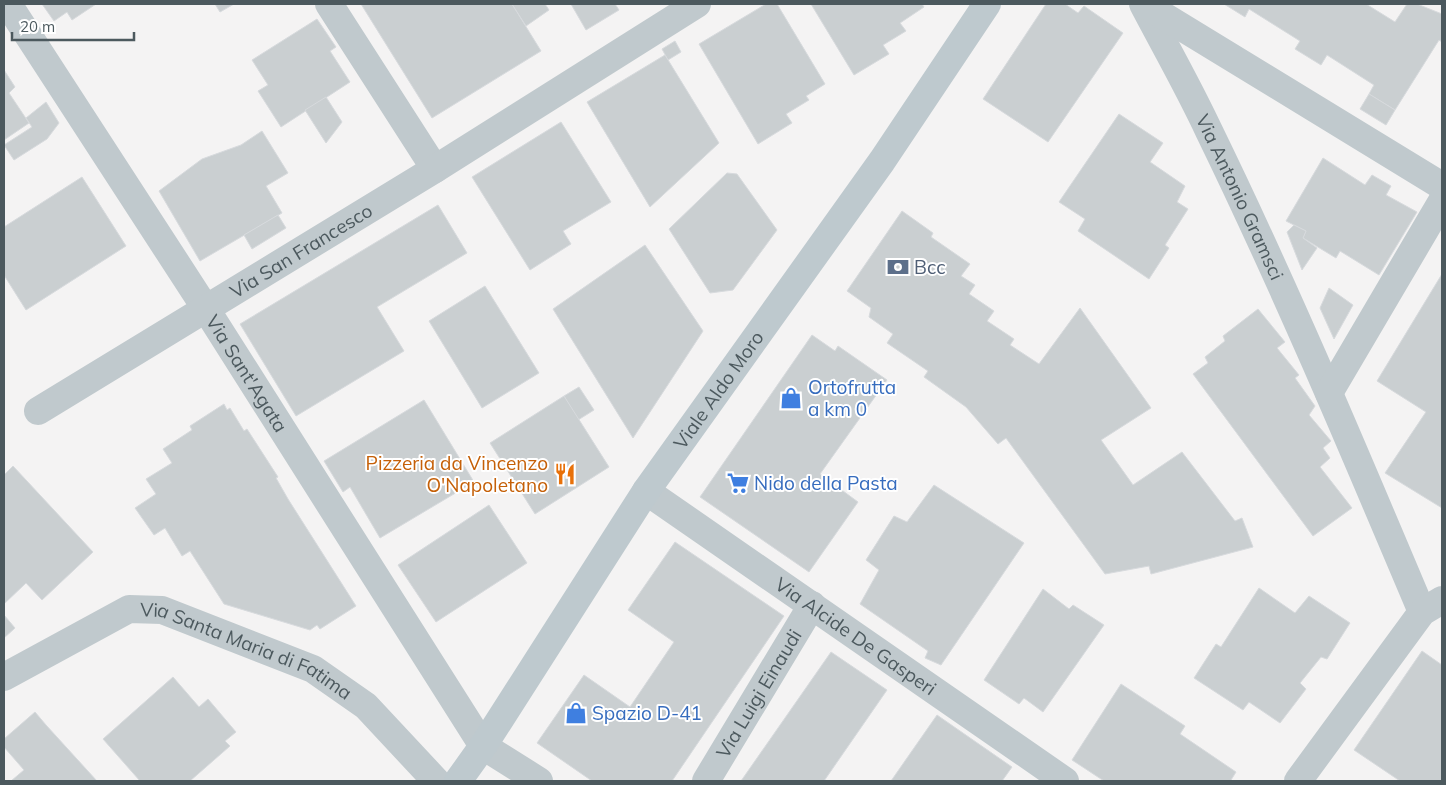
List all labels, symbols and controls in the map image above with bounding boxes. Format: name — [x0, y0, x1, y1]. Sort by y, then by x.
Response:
scale bar — [12, 10, 135, 42]
text: 20 m — [20, 17, 55, 36]
street label: Via Antonio Gramsci — [1191, 110, 1289, 284]
street label: Via San Francesco — [225, 198, 377, 303]
bank icon: Bcc — [885, 254, 911, 280]
place label: Bcc — [914, 255, 946, 279]
street label: Via Sant'Agata — [201, 310, 293, 437]
street label: Viale Aldo Moro — [668, 326, 769, 454]
place label: Ortofrutta a km 0 — [808, 375, 896, 421]
shop icon: Ortofrutta a km 0 — [778, 385, 804, 411]
place label: Pizzeria da Vincenzo O'Napoletano — [366, 451, 548, 497]
restaurant icon: Pizzeria da Vincenzo O'Napoletano — [552, 461, 578, 487]
supermarket icon: Nido della Pasta — [725, 470, 751, 496]
place label: Nido della Pasta — [754, 471, 898, 495]
street label: Via Alcide De Gasperi — [770, 572, 941, 700]
street label: Via Santa Maria di Fatima — [140, 597, 357, 705]
street label: Via Luigi Einaudi — [711, 625, 807, 762]
shop icon: Spazio D-41 — [563, 700, 589, 726]
place label: Spazio D-41 — [592, 701, 702, 725]

